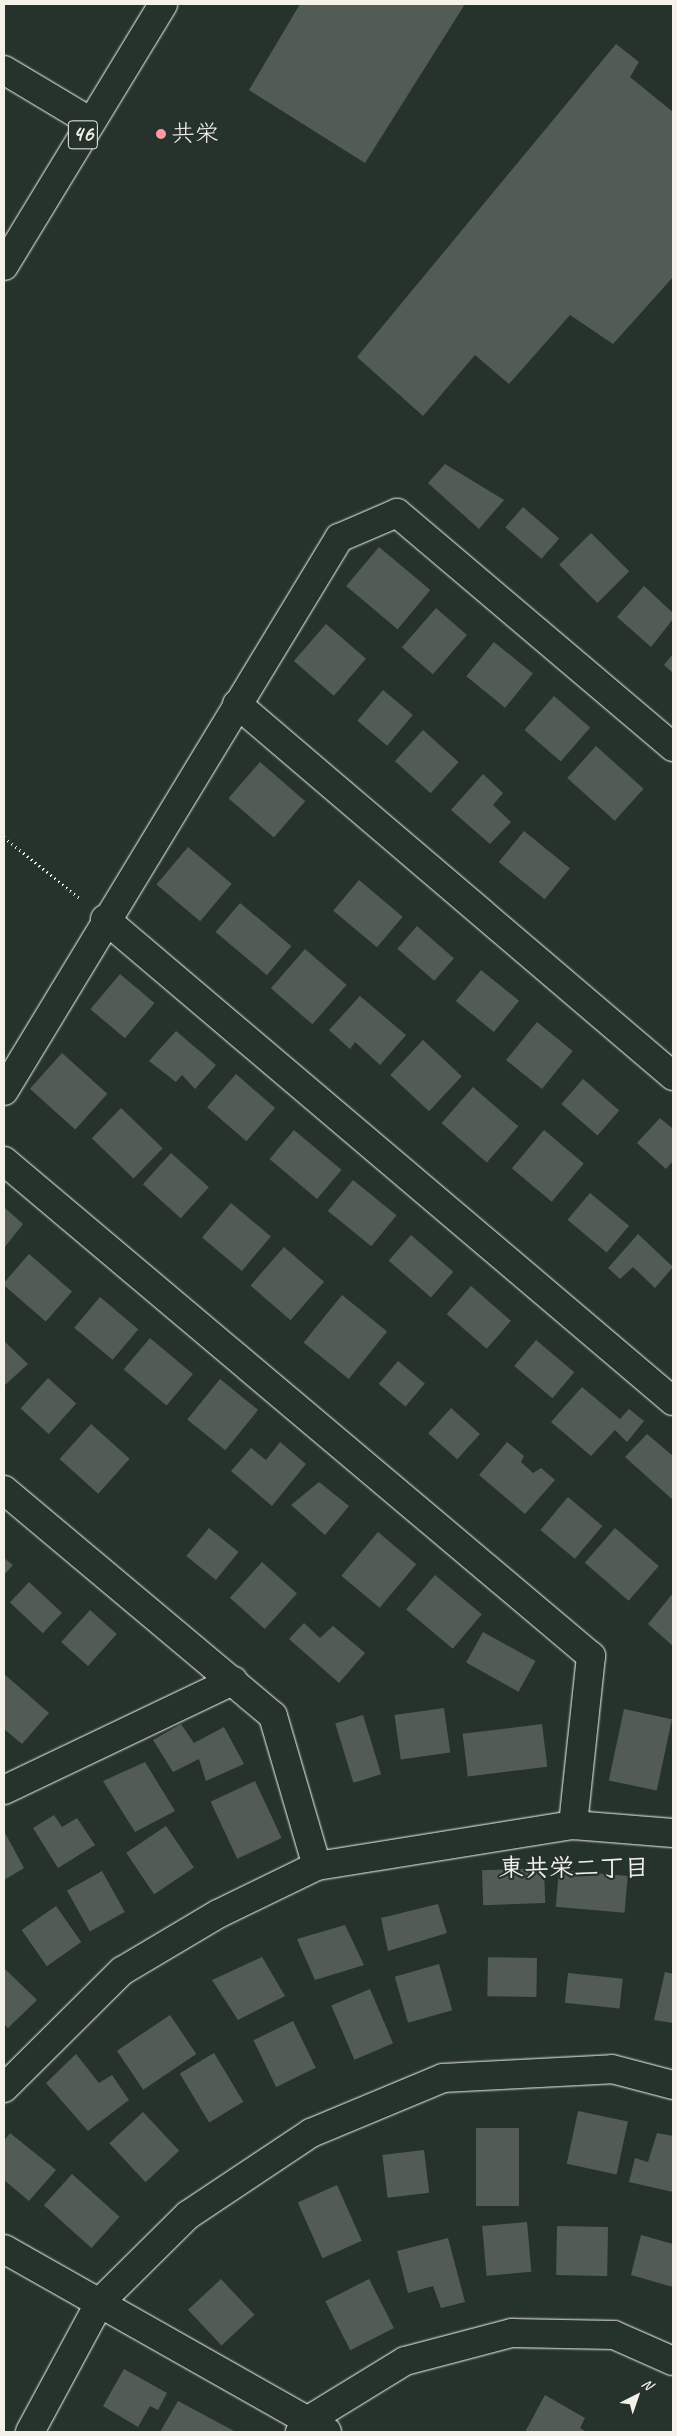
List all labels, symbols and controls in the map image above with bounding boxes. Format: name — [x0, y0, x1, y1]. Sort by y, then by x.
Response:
road number: 46 — [67, 116, 99, 154]
place label: 共栄 — [171, 120, 219, 148]
marker: 共栄 — [155, 128, 167, 140]
district label: 東共栄二丁目 — [499, 1853, 649, 1883]
north arrow — [612, 2371, 662, 2421]
text: N — [638, 2375, 656, 2394]

